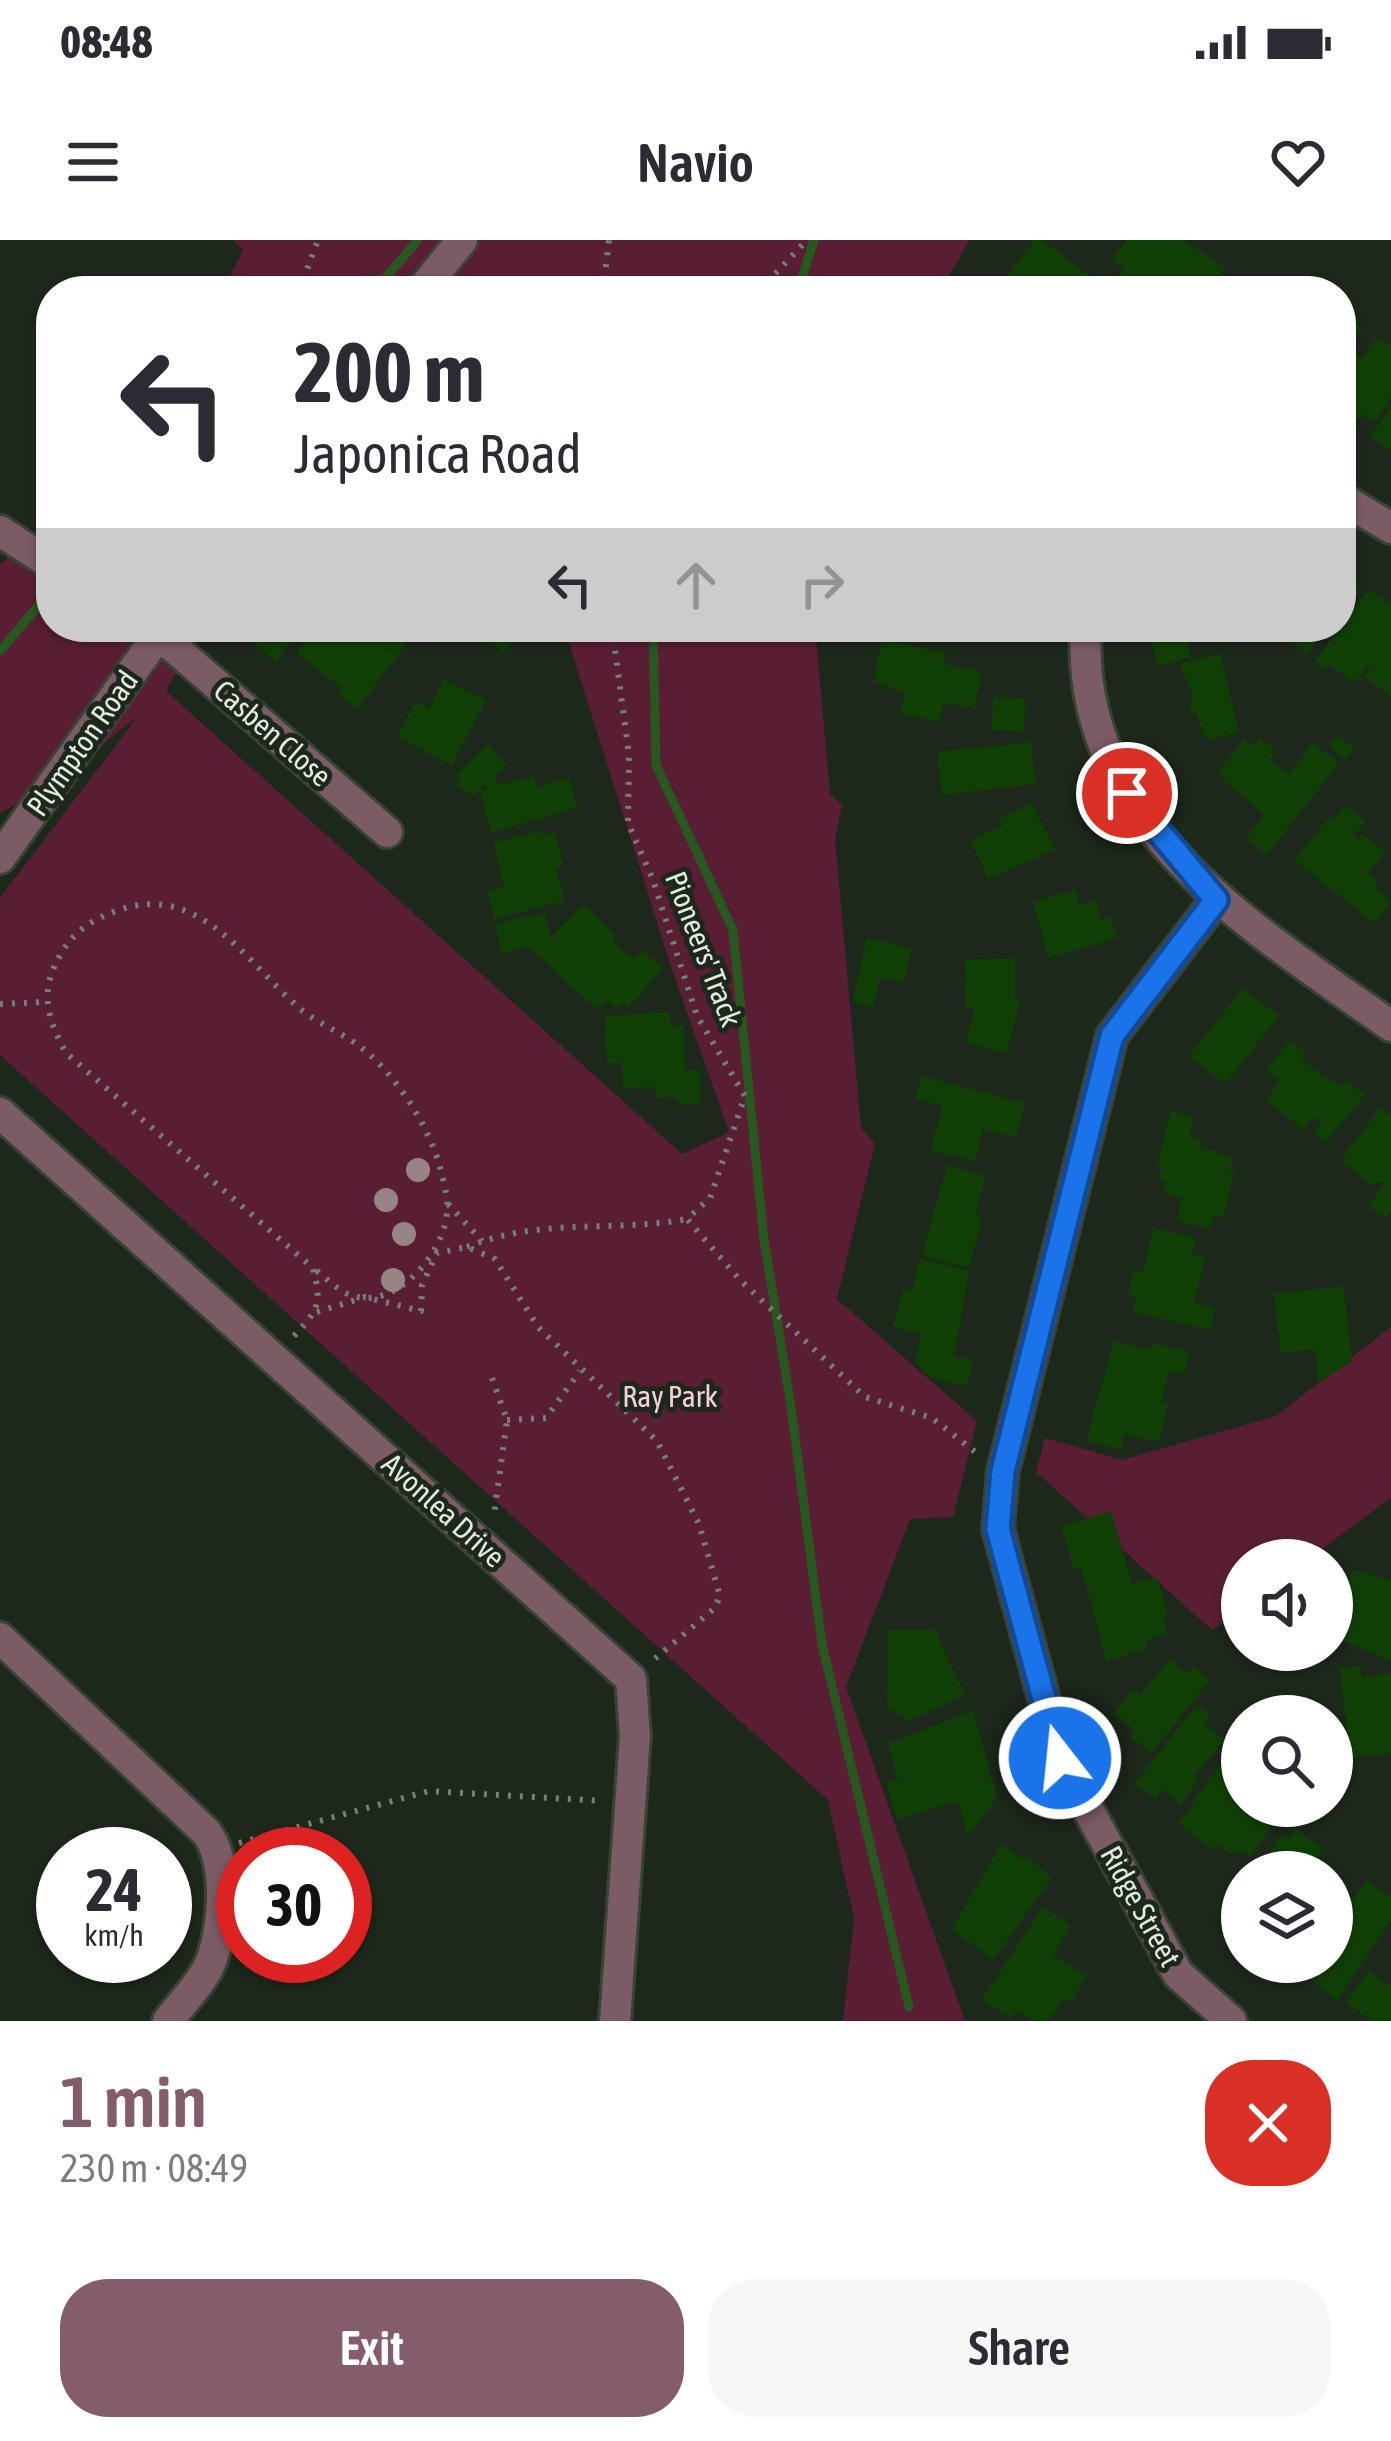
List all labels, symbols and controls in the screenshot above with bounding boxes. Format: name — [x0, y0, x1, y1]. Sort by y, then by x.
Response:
text: 08:48 — [60, 16, 153, 68]
icon: menu — [60, 129, 126, 195]
icon: heart — [1265, 129, 1331, 195]
text: Navio — [637, 132, 754, 193]
icon: left — [96, 324, 252, 480]
text: 200 m — [294, 324, 484, 420]
text: Japonica Road — [294, 423, 582, 484]
icon: left — [537, 552, 603, 618]
icon: ahead — [663, 552, 729, 618]
icon: right — [789, 552, 855, 618]
street label: Plympton Road — [20, 664, 144, 822]
street label: Casben Close — [208, 673, 338, 793]
pin — [1076, 742, 1178, 844]
icon: arrive — [1094, 760, 1160, 826]
street label: Pioneers' Track — [659, 867, 749, 1031]
park label: Ray Park — [622, 1379, 718, 1413]
street label: Avonlea Drive — [376, 1446, 512, 1574]
map controls — [1221, 1539, 1353, 1983]
button: sound — [1221, 1539, 1353, 1671]
position arrow — [997, 1695, 1123, 1821]
button: search — [1221, 1695, 1353, 1827]
speed limit sign: 30 — [216, 1827, 372, 1983]
street label: Ridge Street — [1094, 1840, 1188, 1972]
button: layers — [1221, 1851, 1353, 1983]
text: 24 — [86, 1855, 142, 1924]
text: km/h — [84, 1918, 144, 1952]
text: 1 min — [60, 2060, 207, 2142]
button: close — [1205, 2060, 1331, 2186]
text: 230 m · 08:49 — [60, 2146, 248, 2190]
button: Exit — [60, 2279, 684, 2417]
button: Share — [708, 2279, 1331, 2417]

